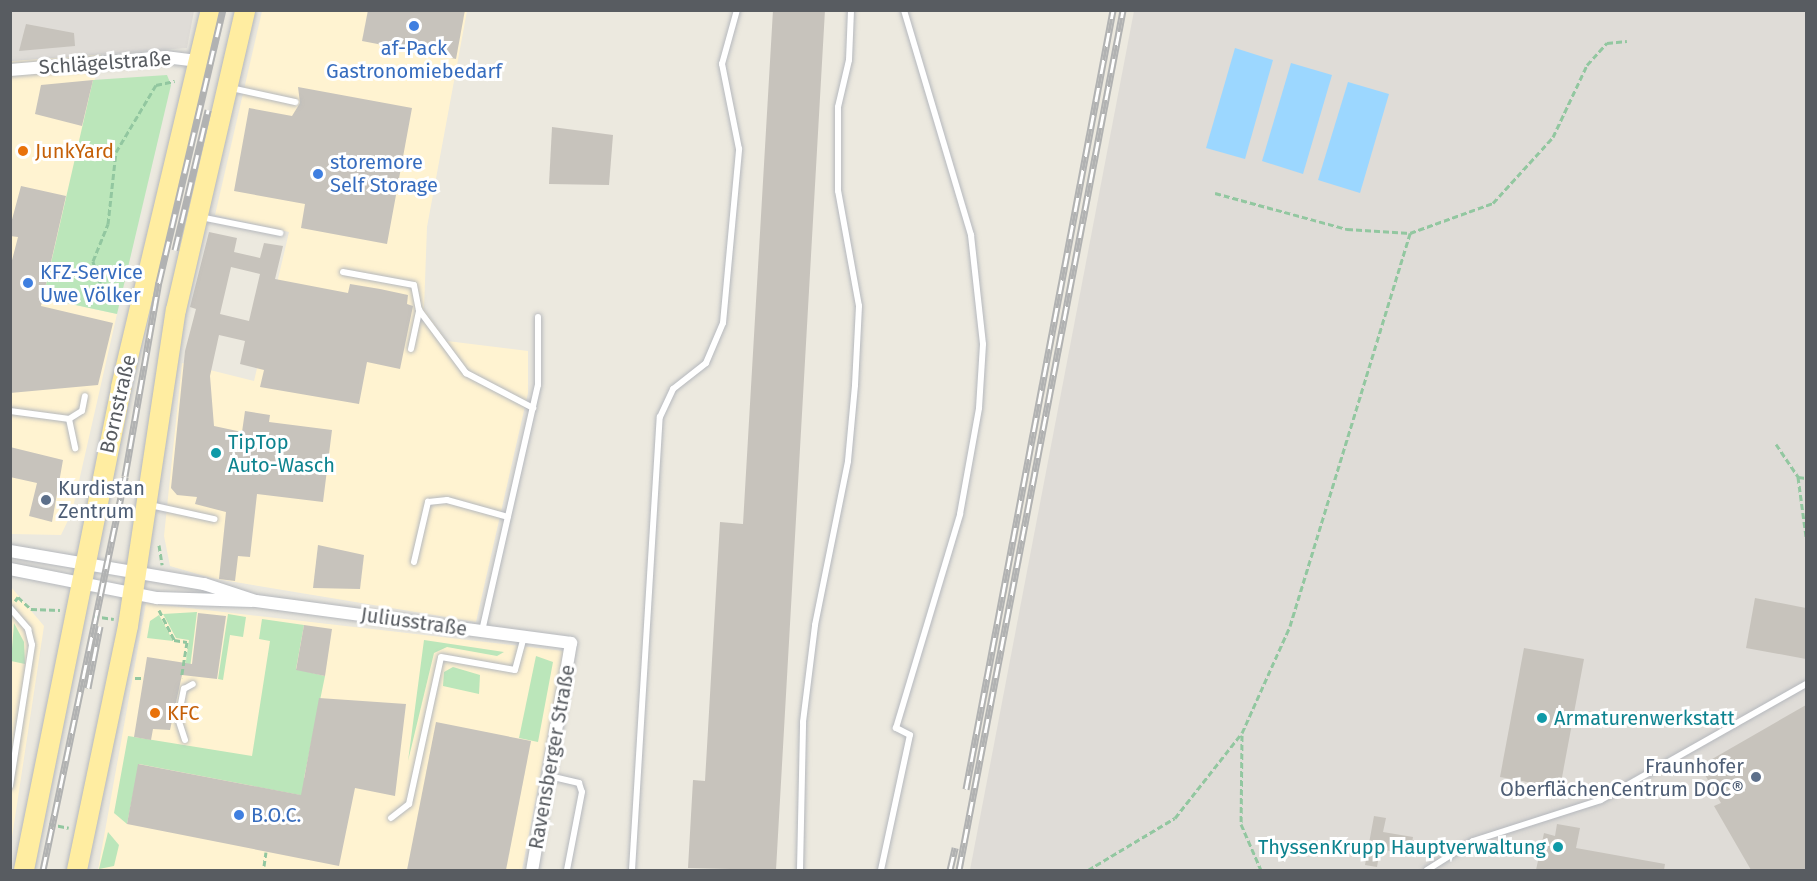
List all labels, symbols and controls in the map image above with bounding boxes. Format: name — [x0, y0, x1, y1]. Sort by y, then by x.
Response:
marker: af-Pack Gastronomiebedarf — [407, 19, 421, 33]
place label: af-Pack Gastronomiebedarf — [326, 36, 502, 83]
street label: Schlägelstraße — [38, 46, 172, 80]
place label: JunkYard — [35, 139, 114, 163]
marker: JunkYard — [16, 144, 30, 158]
place label: storemore Self Storage — [330, 150, 438, 197]
marker: storemore Self Storage — [311, 167, 325, 181]
place label: KFZ-Service Uwe Völker — [40, 260, 143, 307]
marker: KFZ-Service Uwe Völker — [21, 276, 35, 290]
street label: Bornstraße — [95, 352, 141, 456]
place label: TipTop Auto-Wasch — [228, 430, 335, 477]
marker: TipTop Auto-Wasch — [209, 446, 223, 460]
place label: Kurdistan Zentrum — [58, 476, 145, 523]
marker: Kurdistan Zentrum — [39, 493, 53, 507]
street label: Juliusstraße — [359, 603, 469, 641]
street label: Ravensberger Straße — [524, 663, 580, 851]
place label: KFC — [167, 701, 199, 725]
marker: KFC — [148, 706, 162, 720]
place label: Armaturenwerkstatt — [1554, 706, 1735, 730]
marker: Armaturenwerkstatt — [1535, 711, 1549, 725]
place label: Fraunhofer OberflächenCentrum DOC® — [1500, 754, 1744, 801]
marker: Fraunhofer OberflächenCentrum DOC® — [1749, 770, 1763, 784]
place label: B.O.C. — [251, 803, 301, 827]
marker: B.O.C. — [232, 808, 246, 822]
place label: ThyssenKrupp Hauptverwaltung — [1258, 835, 1546, 859]
marker: ThyssenKrupp Hauptverwaltung — [1551, 840, 1565, 854]

